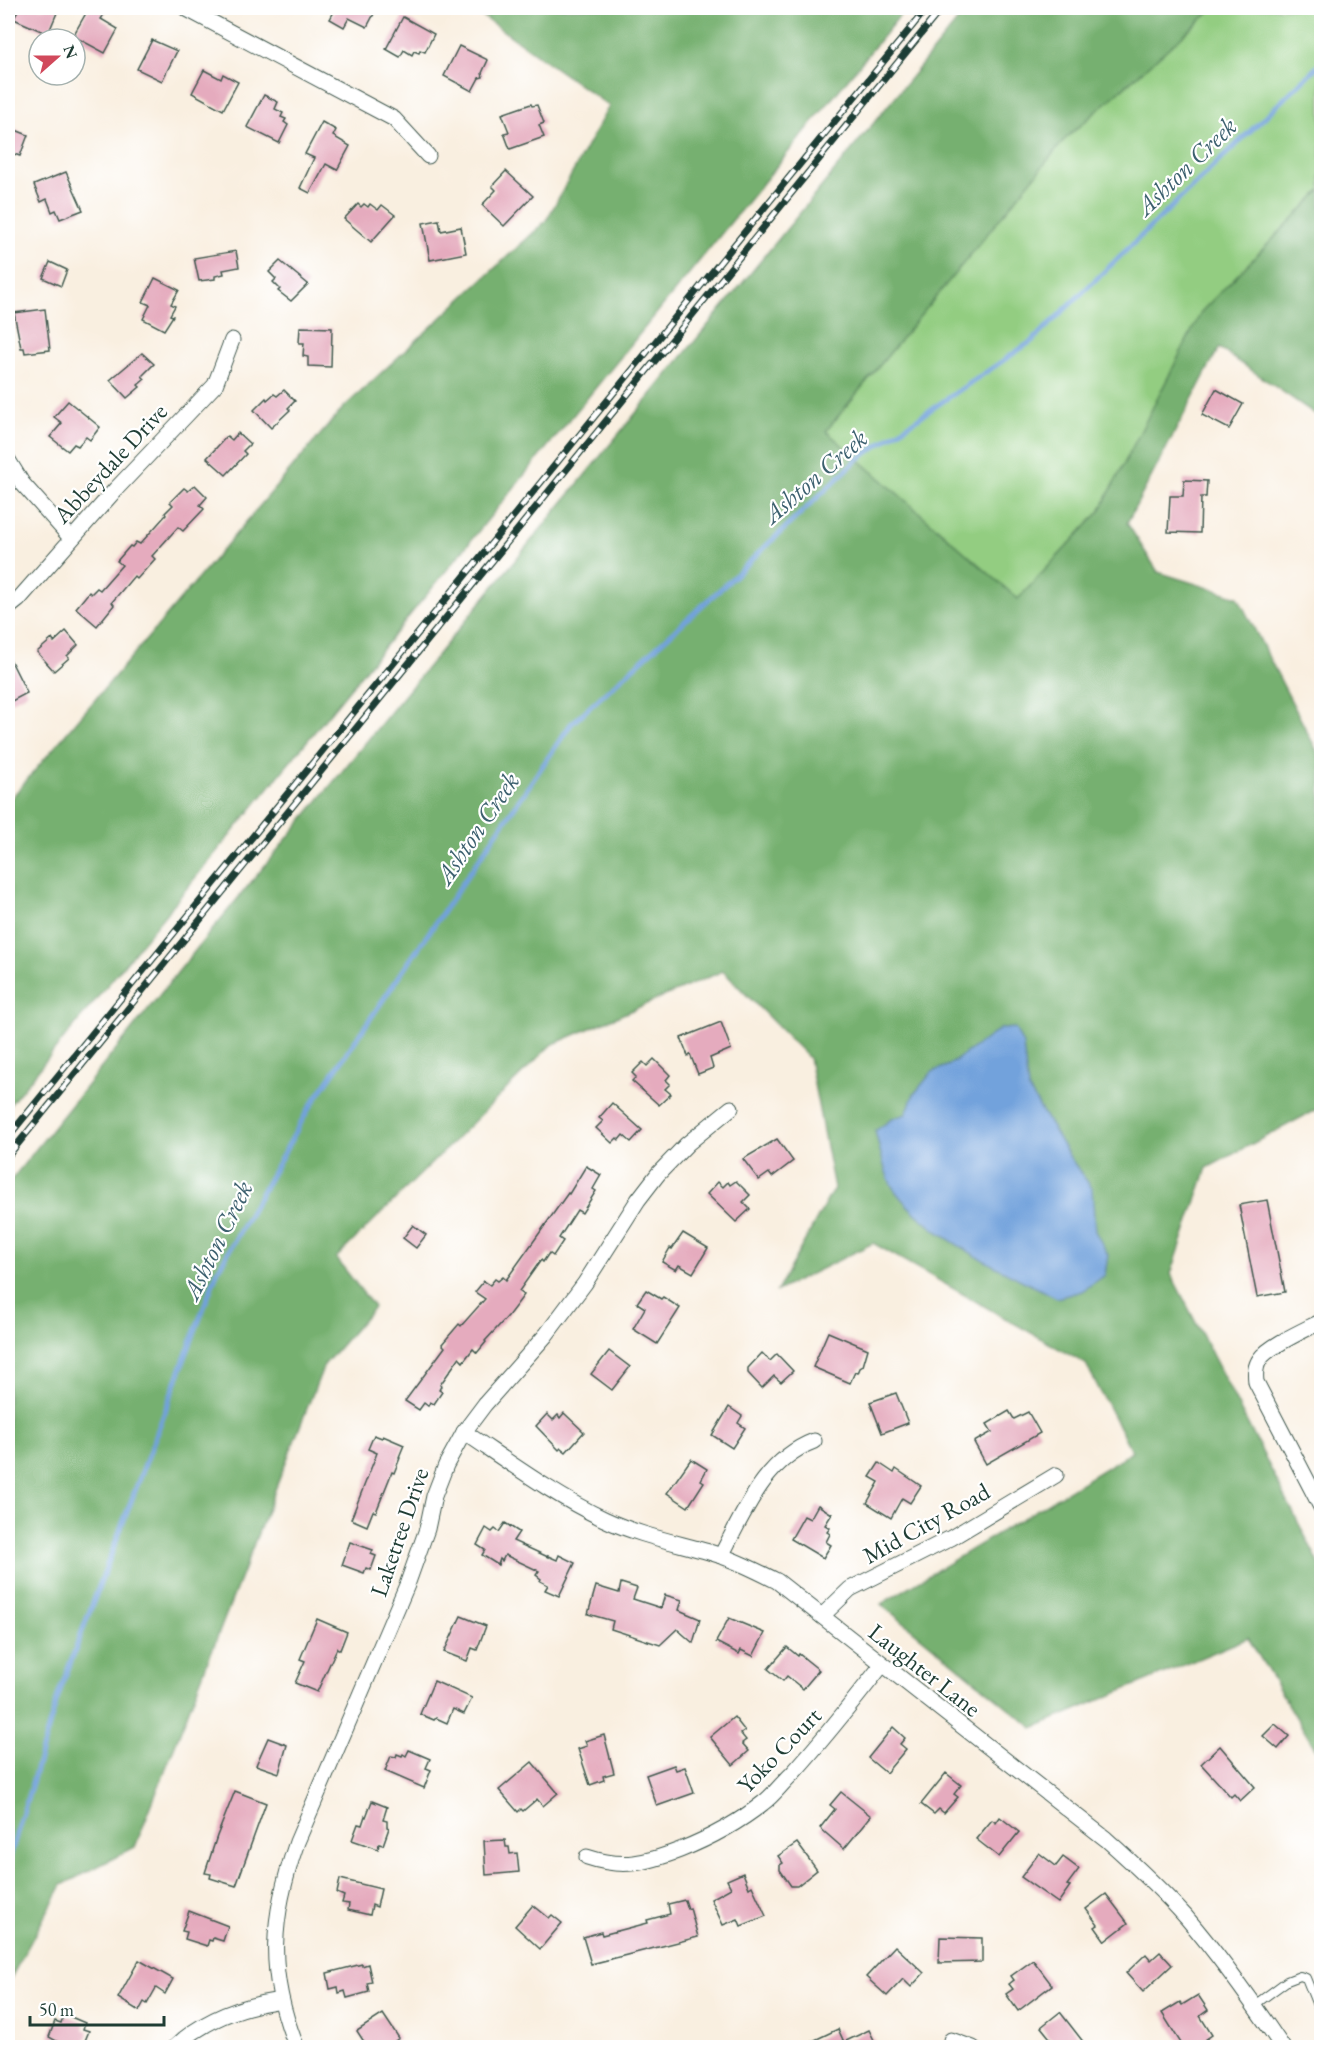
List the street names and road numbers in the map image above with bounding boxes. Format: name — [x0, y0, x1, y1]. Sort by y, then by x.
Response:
street label: Abbeydale Drive — [46, 396, 174, 530]
street label: Laketree Drive — [362, 1463, 436, 1601]
street label: Mid City Road — [857, 1475, 996, 1571]
street label: Laughter Lane — [863, 1616, 987, 1724]
street label: Yoko Court — [730, 1700, 828, 1800]

